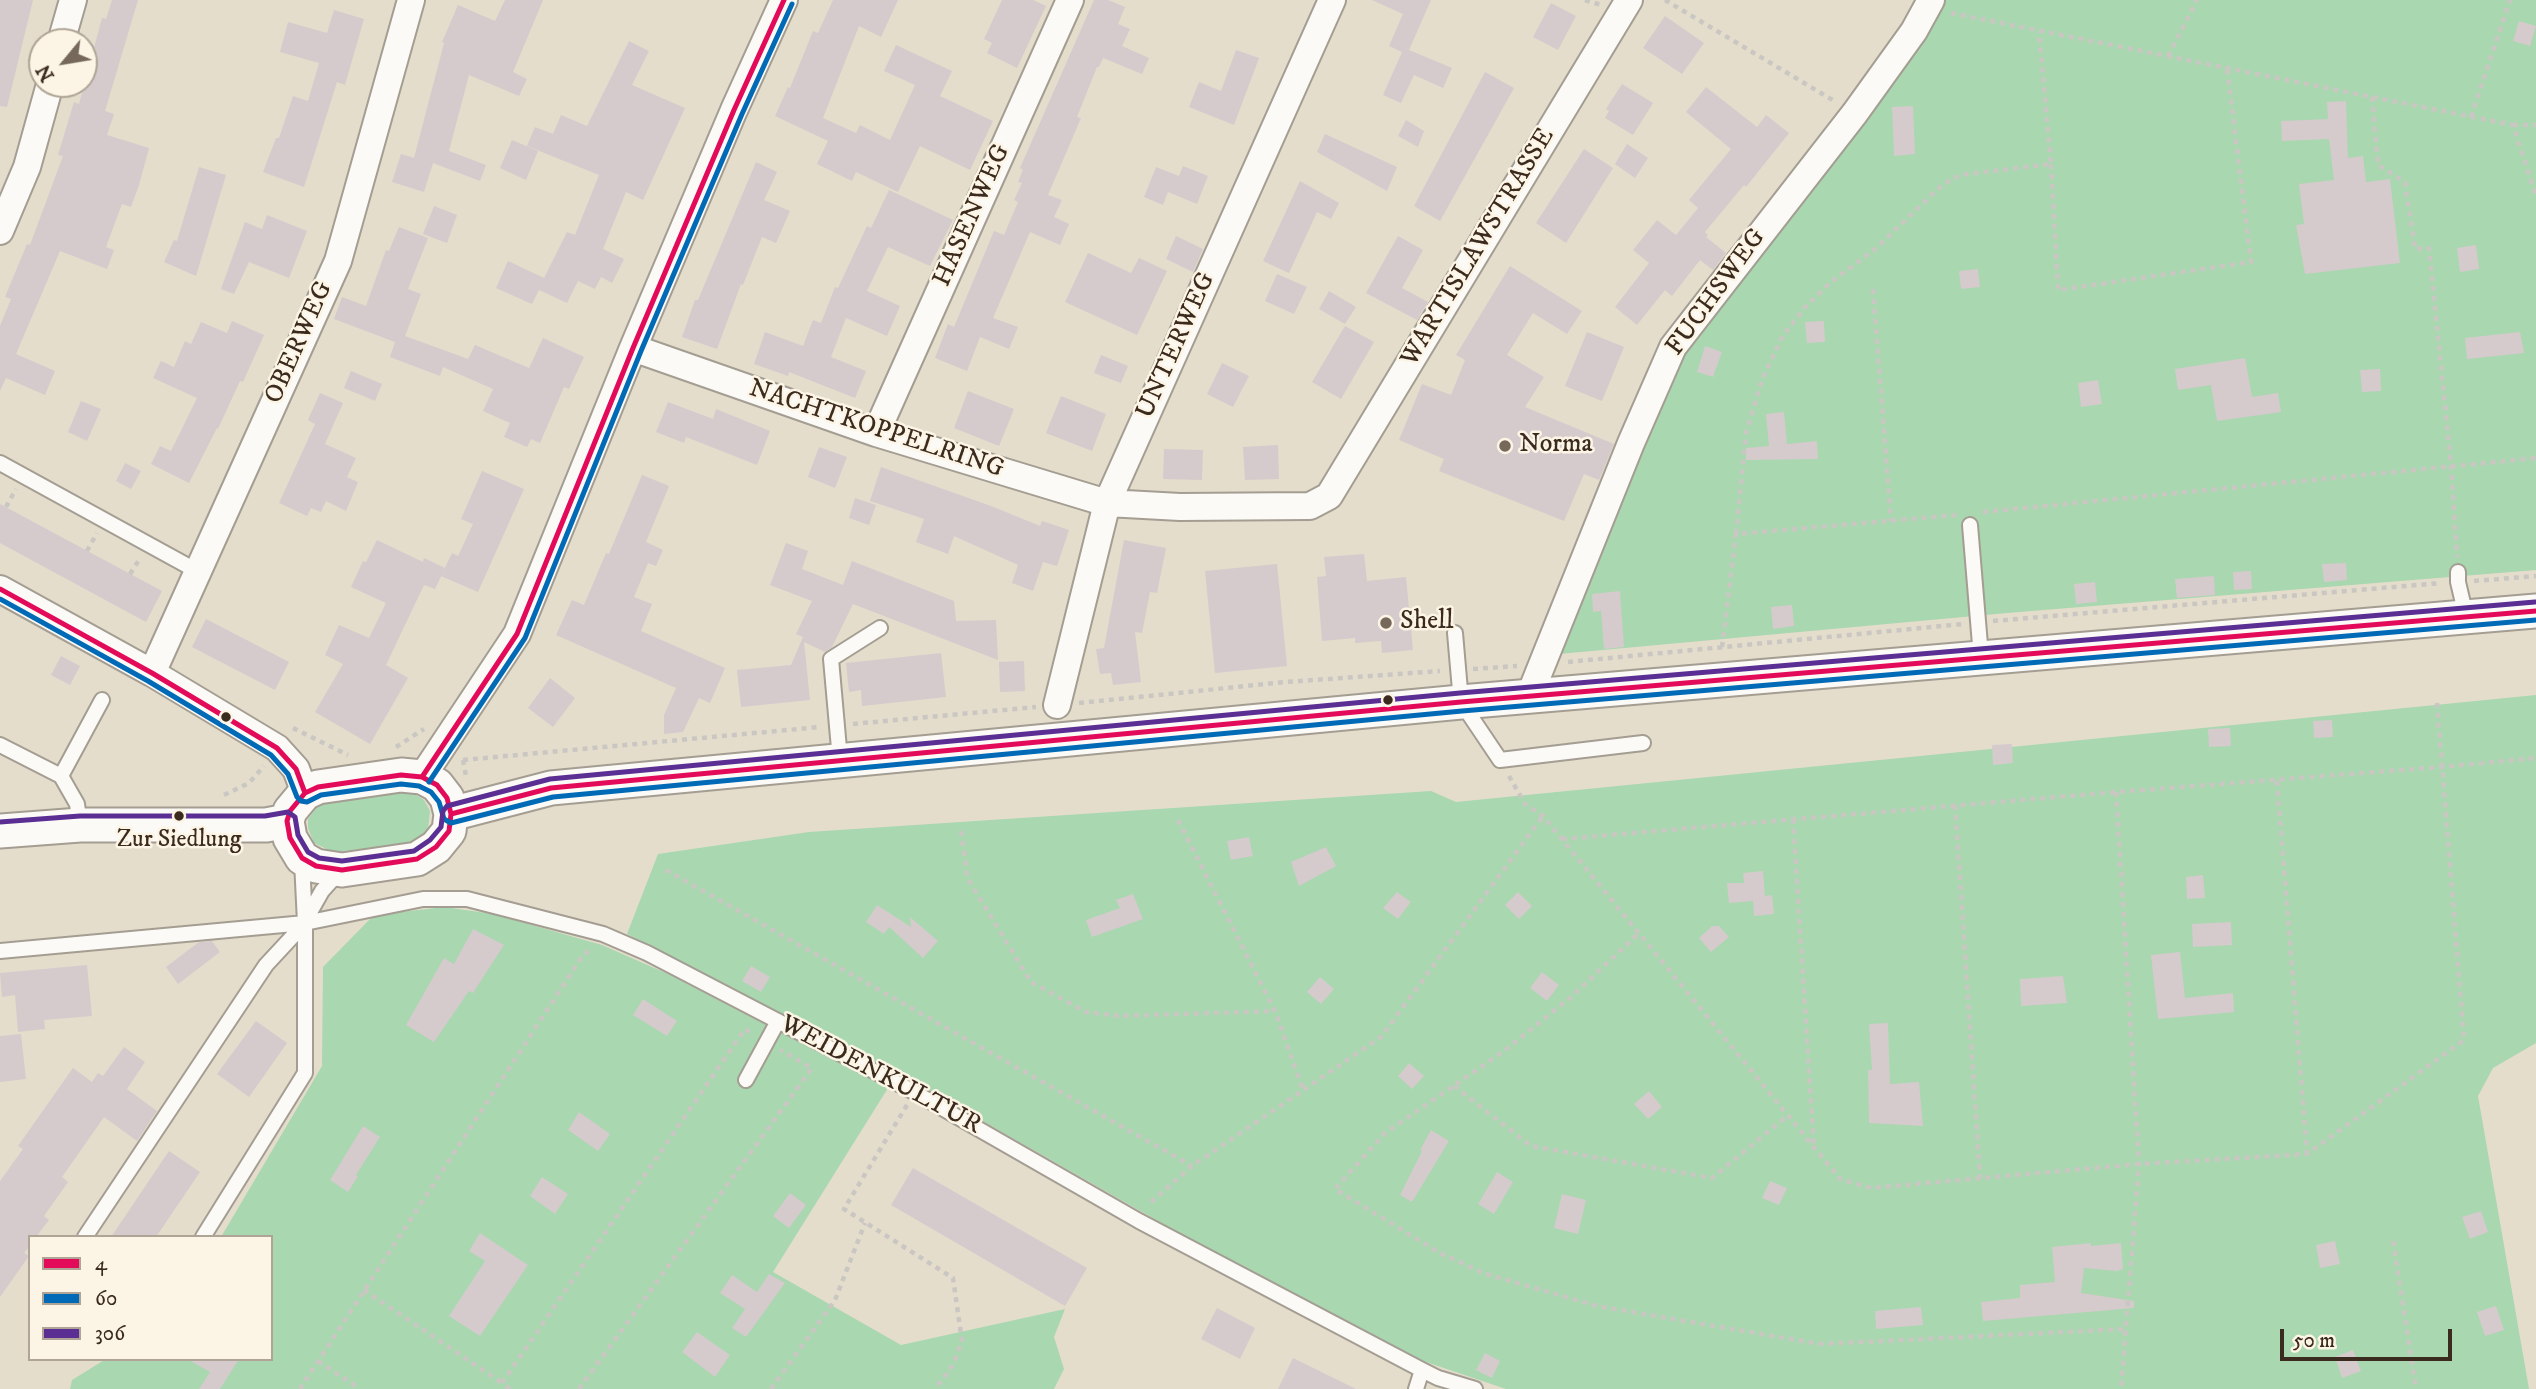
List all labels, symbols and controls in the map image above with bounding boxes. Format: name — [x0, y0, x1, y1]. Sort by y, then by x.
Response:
north arrow — [28, 28, 98, 98]
text: N — [32, 60, 60, 85]
street label: WARTISLAWSTRASSE — [1395, 123, 1563, 373]
street label: HASENWEG — [928, 140, 1018, 292]
street label: FUCHSWEG — [1661, 224, 1773, 362]
street label: UNTERWEG — [1131, 268, 1223, 424]
street label: OBERWEG — [259, 277, 341, 409]
street label: NACHTKOPPELRING — [745, 374, 1007, 486]
place label: Norma — [1519, 430, 1593, 462]
marker: Norma — [1497, 438, 1513, 454]
place label: Shell — [1400, 607, 1454, 639]
marker: Shell — [1378, 615, 1394, 631]
unlabelled marker — [1381, 693, 1395, 707]
unlabelled marker — [219, 710, 233, 724]
marker: Zur Siedlung — [172, 809, 186, 823]
place label: Zur Siedlung — [117, 827, 241, 855]
street label: WEIDENKULTUR — [774, 1010, 986, 1142]
legend — [28, 1235, 273, 1361]
text: 4 — [95, 1251, 107, 1277]
text: 60 — [95, 1286, 117, 1312]
scale bar — [2284, 1316, 2456, 1360]
text: 306 — [95, 1321, 125, 1347]
text: 50 m — [2293, 1328, 2335, 1354]

